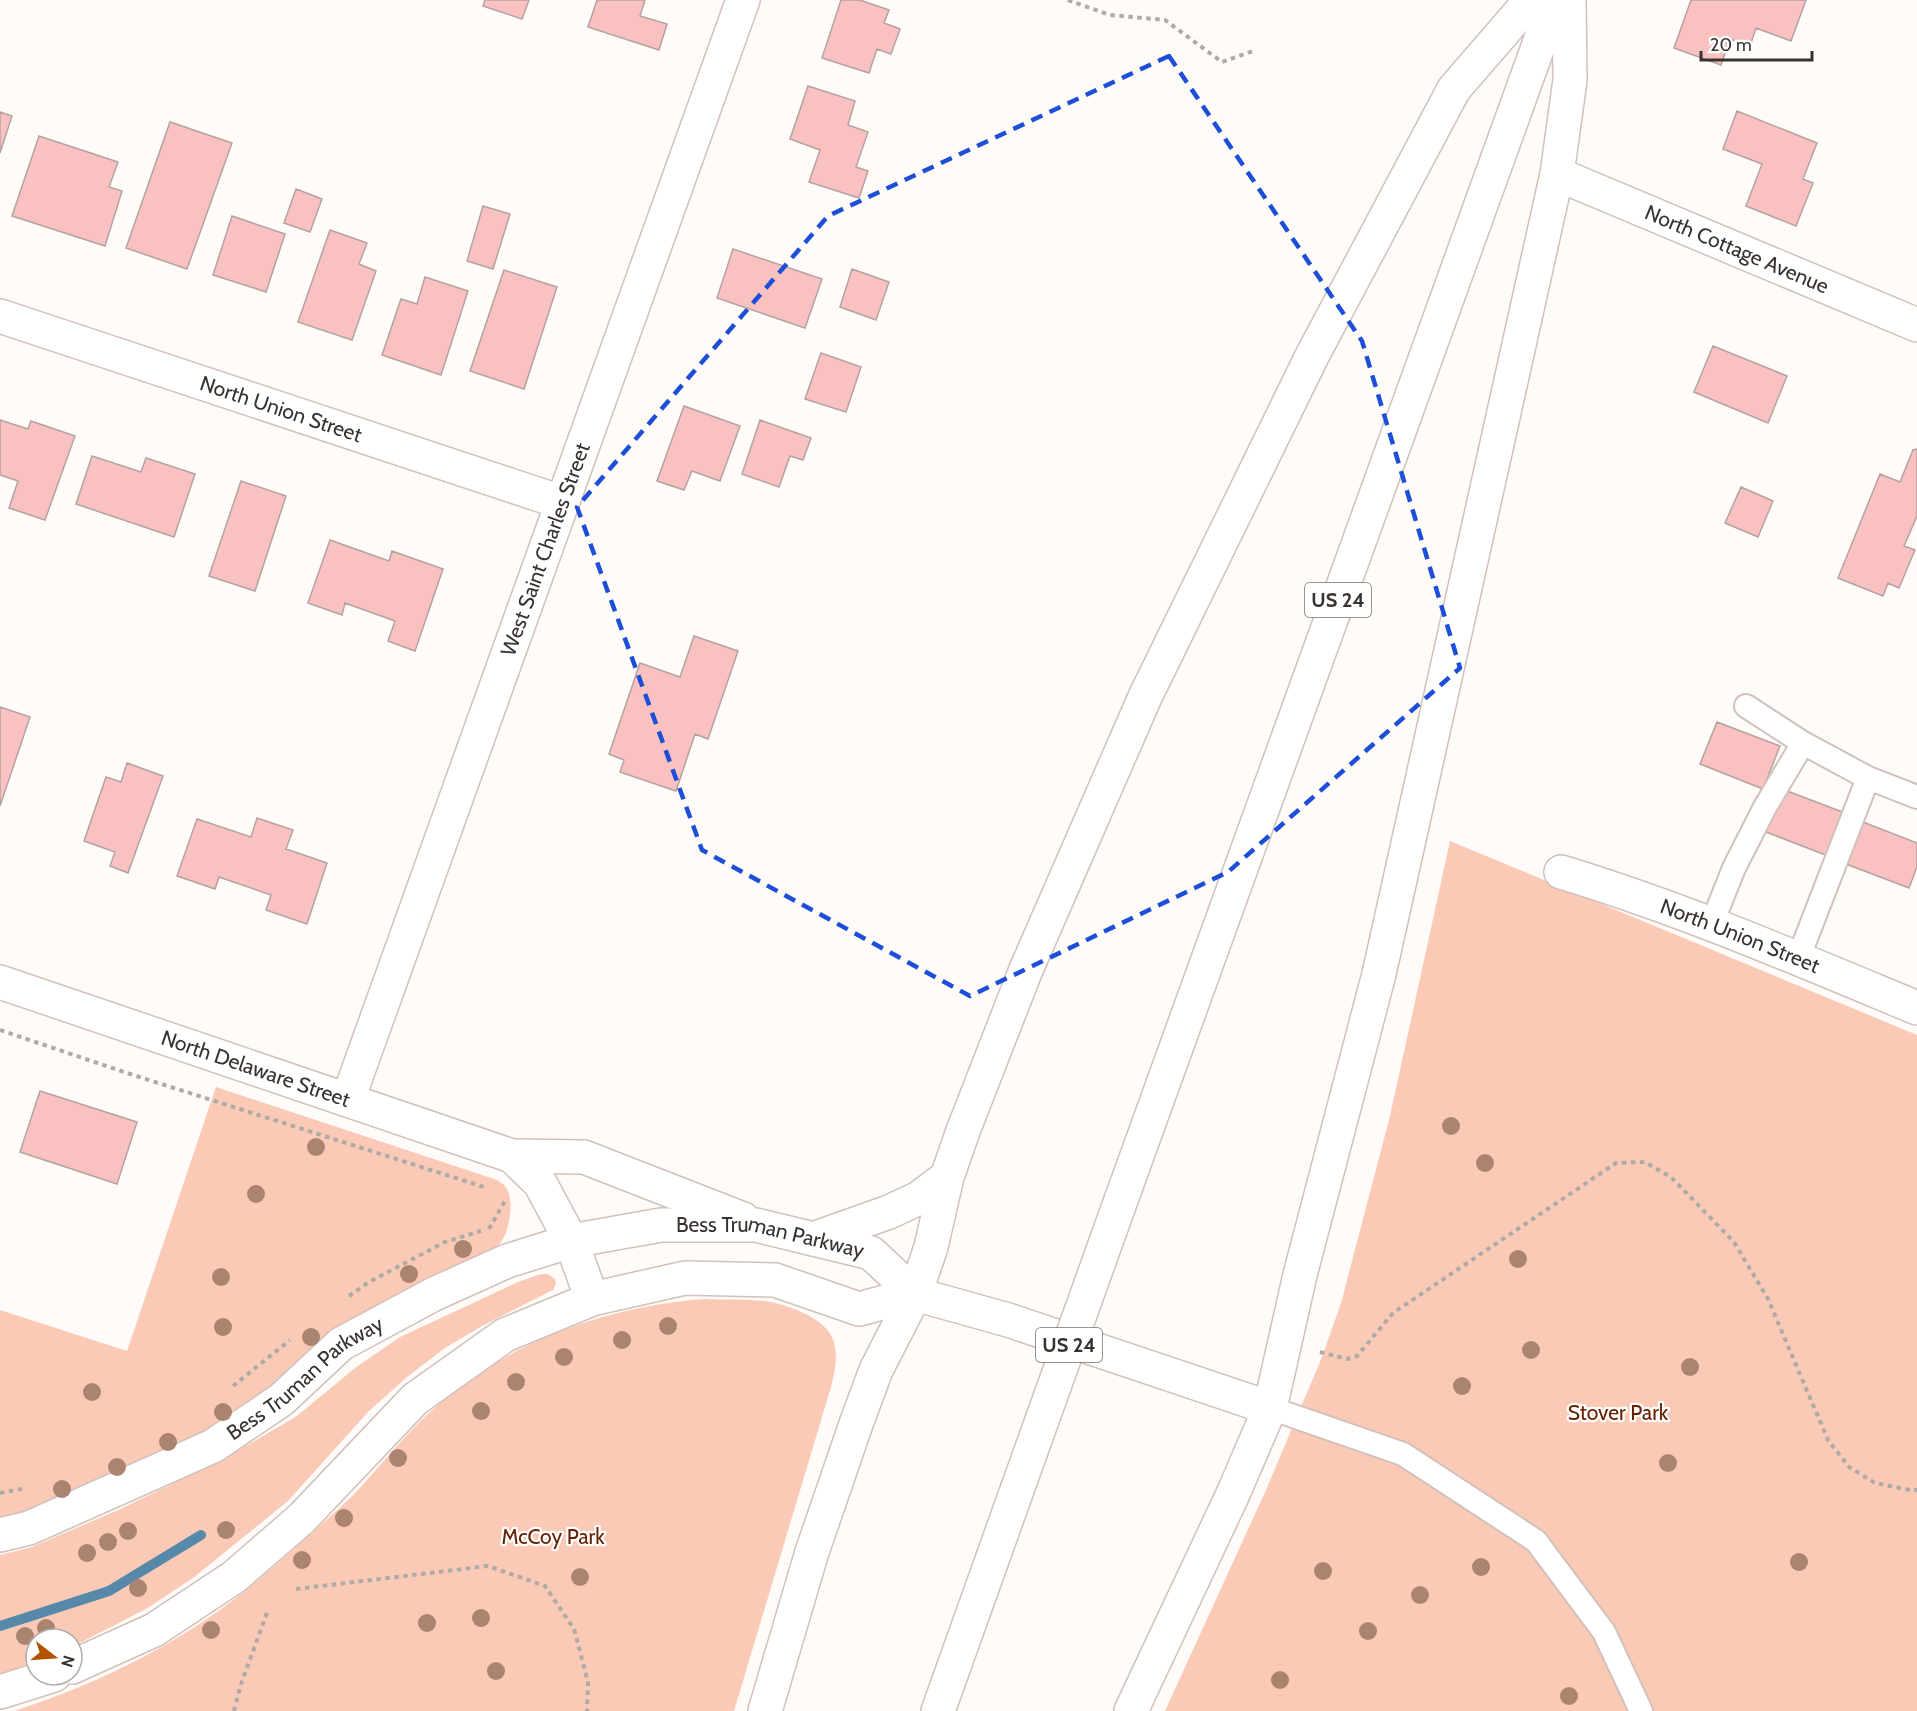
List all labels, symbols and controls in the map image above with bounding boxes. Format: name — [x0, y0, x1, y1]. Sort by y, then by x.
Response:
scale bar — [1701, 24, 1812, 62]
text: 20 m — [1710, 34, 1752, 56]
street label: North Cottage Avenue — [1641, 199, 1833, 299]
street label: North Union Street — [197, 370, 365, 447]
street label: West Saint Charles Street — [495, 439, 595, 659]
road number: US 24 — [1305, 583, 1371, 617]
street label: North Union Street — [1657, 893, 1823, 978]
street label: North Delaware Street — [158, 1025, 353, 1112]
street label: Bess Truman Parkway — [676, 1211, 867, 1263]
street label: Bess Truman Parkway — [222, 1311, 387, 1445]
road number: US 24 — [1036, 1328, 1102, 1362]
park label: Stover Park — [1568, 1400, 1669, 1425]
park label: McCoy Park — [501, 1524, 605, 1549]
north arrow — [24, 1627, 84, 1687]
text: N — [57, 1653, 79, 1669]

